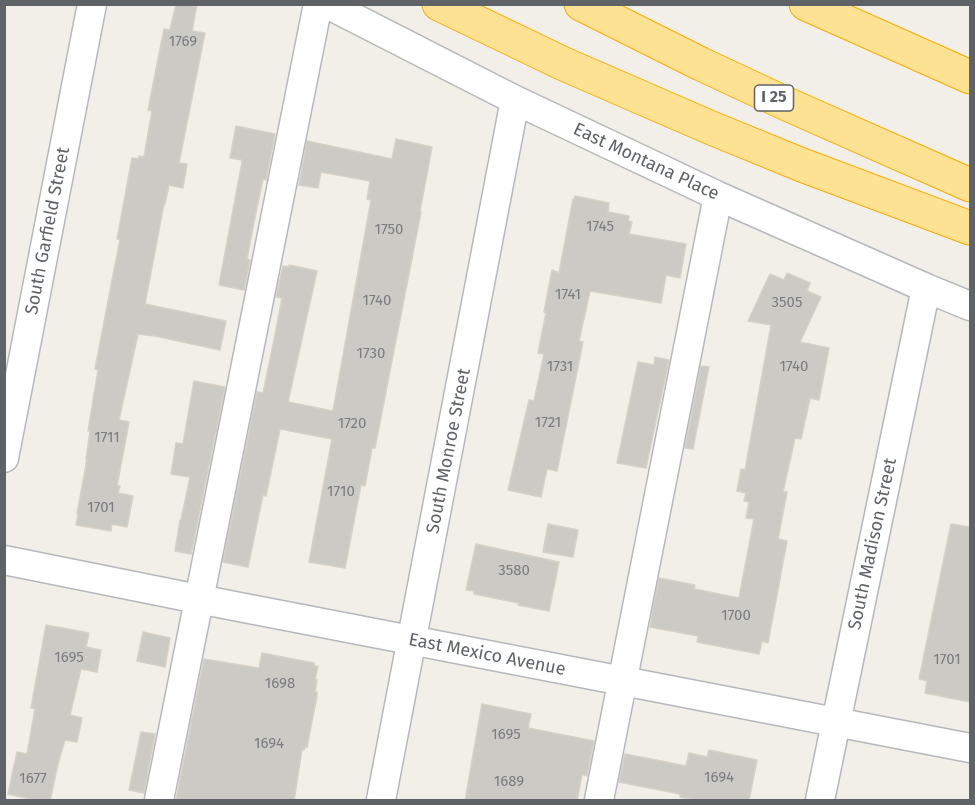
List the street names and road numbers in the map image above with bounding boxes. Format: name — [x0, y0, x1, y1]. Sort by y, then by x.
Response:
road number: I 25 — [754, 85, 794, 111]
street label: East Montana Place — [570, 119, 722, 205]
street label: South Garfield Street — [21, 145, 75, 317]
street label: South Monroe Street — [422, 366, 476, 536]
street label: South Madison Street — [844, 456, 902, 632]
street label: East Mexico Avenue — [407, 629, 567, 681]

